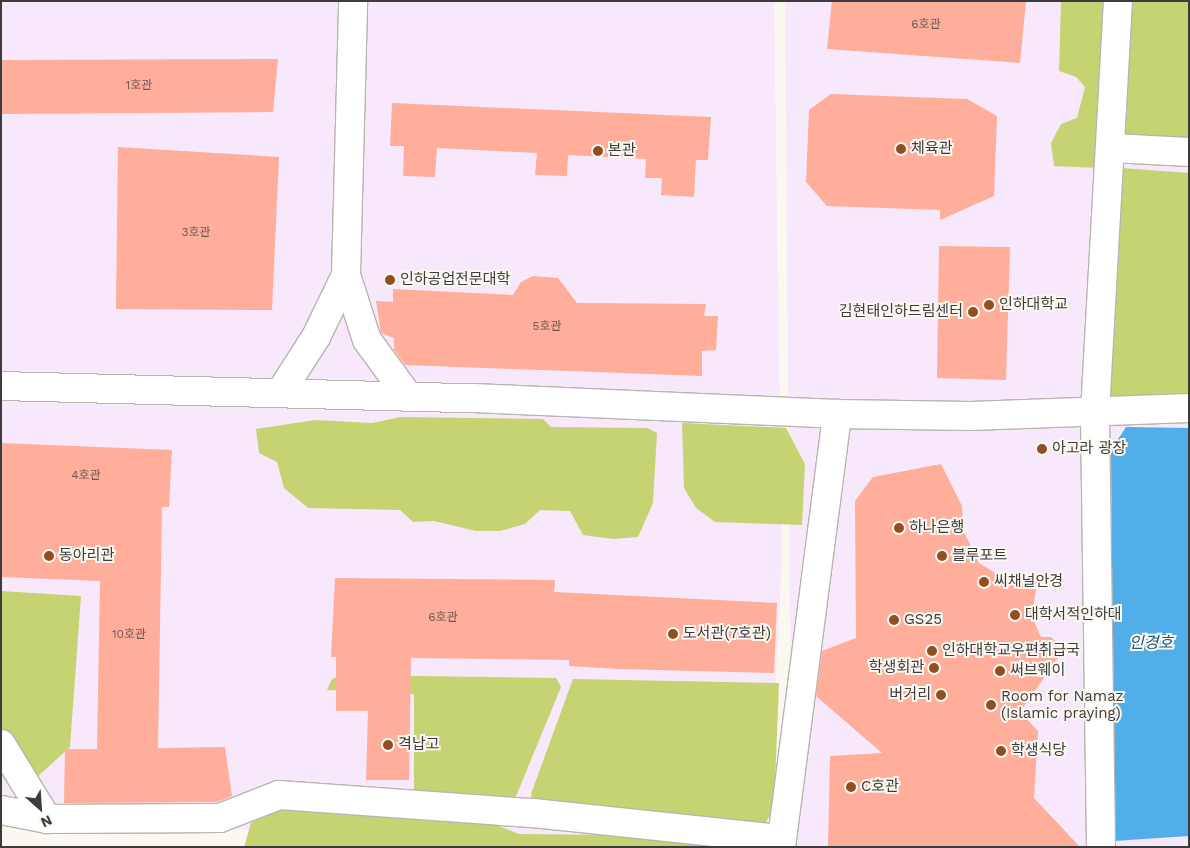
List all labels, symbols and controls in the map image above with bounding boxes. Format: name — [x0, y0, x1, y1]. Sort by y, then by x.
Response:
house number: 6호관 — [911, 18, 941, 32]
house number: 1호관 — [126, 79, 152, 93]
place label: 체육관 — [911, 140, 952, 158]
place label: 본관 — [608, 142, 636, 160]
marker: 체육관 — [895, 143, 907, 155]
marker: 본관 — [592, 145, 604, 157]
house number: 3호관 — [181, 226, 211, 240]
place label: 인하공업전문대학 — [400, 271, 510, 289]
marker: 인하공업전문대학 — [384, 274, 396, 286]
place label: 인하대학교 — [999, 296, 1068, 314]
marker: 인하대학교 — [983, 299, 995, 311]
place label: 김현태인하드림센터 — [839, 303, 963, 321]
marker: 김현태인하드림센터 — [967, 306, 979, 318]
house number: 5호관 — [532, 320, 562, 334]
place label: 아고라 광장 — [1052, 440, 1126, 458]
marker: 아고라 광장 — [1036, 443, 1048, 455]
house number: 4호관 — [71, 469, 101, 483]
place label: 하나은행 — [909, 519, 964, 537]
marker: 하나은행 — [893, 522, 905, 534]
place label: 동아리관 — [59, 547, 114, 565]
place label: 블루포트 — [952, 547, 1007, 565]
marker: 동아리관 — [43, 550, 55, 562]
marker: 블루포트 — [936, 550, 948, 562]
place label: 씨채널안경 — [994, 573, 1063, 591]
marker: 씨채널안경 — [978, 576, 990, 588]
place label: 대학서적인하대 — [1025, 606, 1122, 624]
marker: 대학서적인하대 — [1009, 609, 1021, 621]
house number: 6호관 — [428, 611, 458, 625]
place label: GS25 — [904, 611, 942, 629]
marker: GS25 — [888, 614, 900, 626]
place label: 도서관(7호관) — [683, 625, 771, 643]
house number: 10호관 — [112, 628, 146, 642]
marker: 도서관(7호관) — [667, 628, 679, 640]
water label: 인경호 — [1129, 633, 1173, 653]
place label: 인하대학교우편취급국 — [942, 642, 1080, 660]
marker: 인하대학교우편취급국 — [926, 645, 938, 657]
place label: 학생회관 — [869, 659, 924, 677]
marker: 학생회관 — [928, 662, 940, 674]
place label: 써브웨이 — [1010, 662, 1065, 680]
marker: 써브웨이 — [994, 665, 1006, 677]
place label: 버거리 — [890, 686, 931, 704]
place label: Room for Namaz (Islamic praying) — [1001, 687, 1124, 722]
marker: 버거리 — [935, 689, 947, 701]
marker: Room for Namaz (Islamic praying) — [985, 699, 997, 711]
place label: 격납고 — [398, 736, 439, 754]
marker: 격납고 — [382, 739, 394, 751]
place label: 학생식당 — [1011, 742, 1066, 760]
marker: 학생식당 — [995, 745, 1007, 757]
place label: C호관 — [861, 778, 899, 796]
marker: C호관 — [845, 781, 857, 793]
north arrow — [15, 783, 65, 833]
text: N — [38, 812, 55, 831]

